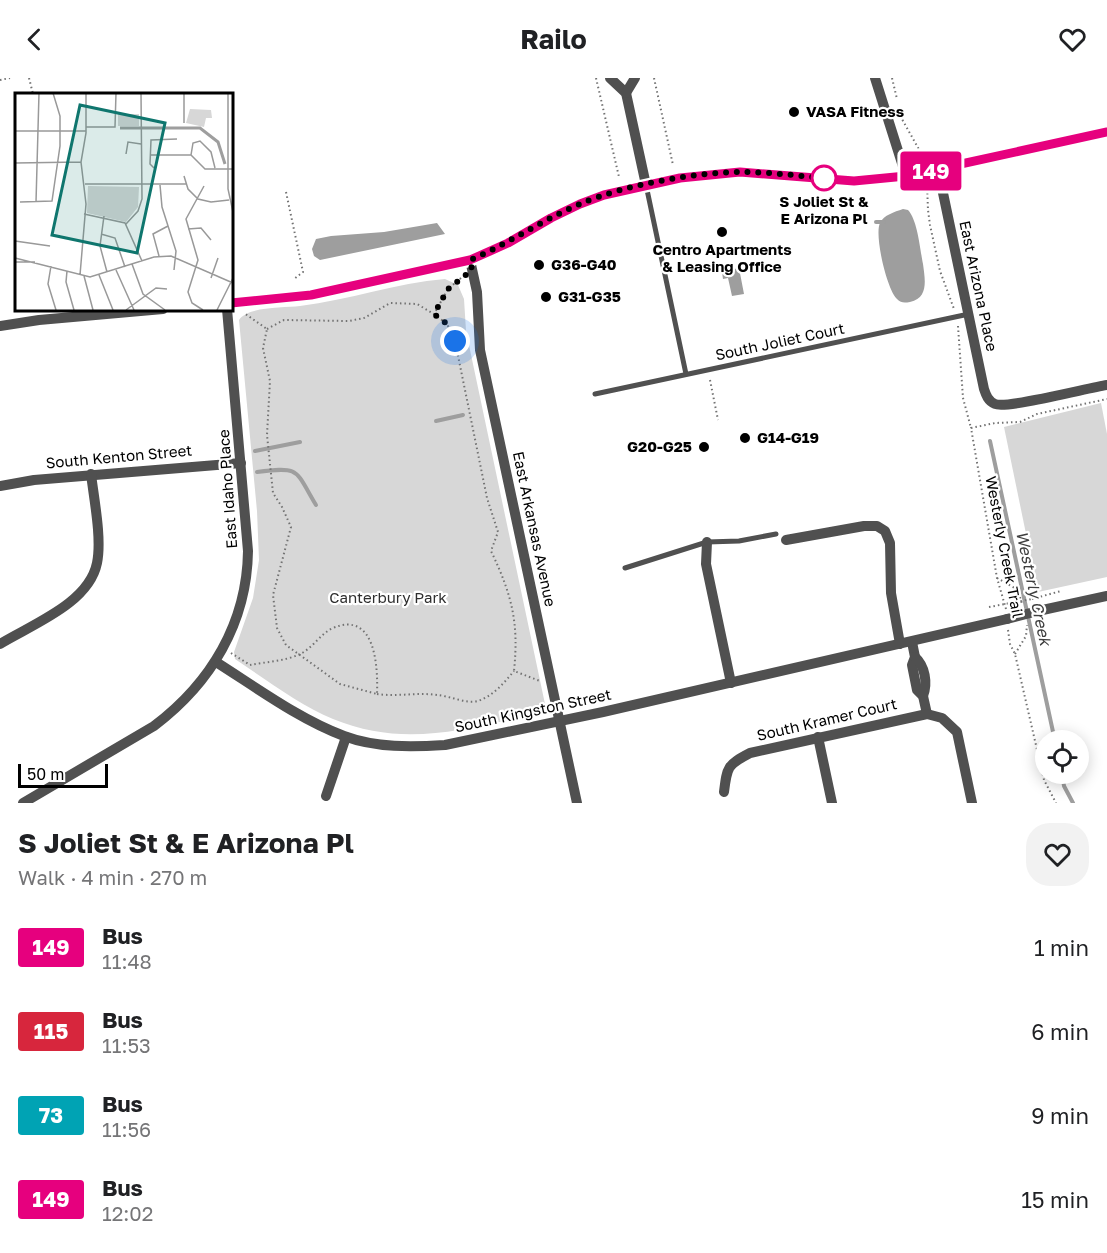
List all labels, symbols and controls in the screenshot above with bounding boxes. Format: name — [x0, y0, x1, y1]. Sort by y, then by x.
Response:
icon: back — [18, 23, 51, 56]
text: Railo — [520, 23, 587, 55]
icon: heart — [1056, 23, 1089, 56]
inset map — [15, 93, 232, 310]
place label: VASA Fitness — [806, 102, 904, 120]
marker: VASA Fitness — [787, 105, 801, 119]
line badge: 149 — [896, 152, 966, 190]
text: 149 — [912, 158, 950, 184]
marker: S Joliet St & E Arizona Pl — [811, 165, 837, 191]
place label: S Joliet St & E Arizona Pl — [779, 192, 869, 227]
street label: East Arizona Place — [956, 219, 1002, 353]
marker: Centro Apartments & Leasing Office — [715, 225, 729, 239]
place label: Centro Apartments & Leasing Office — [652, 240, 792, 275]
place label: G36-G40 — [551, 255, 617, 273]
marker: G36-G40 — [532, 258, 546, 272]
place label: G31-G35 — [558, 287, 621, 305]
marker: G31-G35 — [539, 290, 553, 304]
street label: South Joliet Court — [714, 319, 846, 364]
your location — [440, 326, 470, 356]
place label: G14-G19 — [757, 428, 819, 446]
street label: East Idaho Place — [214, 429, 240, 549]
marker: G14-G19 — [738, 431, 752, 445]
place label: G20-G25 — [627, 437, 692, 455]
marker: G20-G25 — [697, 440, 711, 454]
street label: South Kenton Street — [45, 441, 193, 471]
street label: East Arkansas Avenue — [510, 450, 560, 608]
street label: Westerly Creek Trail — [982, 474, 1028, 619]
water label: Westerly Creek — [1012, 529, 1056, 649]
park label: Canterbury Park — [329, 588, 447, 606]
street label: South Kingston Street — [453, 685, 613, 735]
street label: South Kramer Court — [755, 694, 899, 744]
map controls — [1035, 730, 1089, 784]
button: locate — [1035, 730, 1089, 784]
scale bar — [18, 761, 108, 788]
text: 50 m — [27, 764, 64, 784]
button: heart — [1026, 823, 1089, 886]
text: S Joliet St & E Arizona Pl — [18, 826, 354, 859]
text: Walk · 4 min · 270 m — [18, 865, 207, 889]
text: Bus — [102, 922, 143, 949]
text: 149 — [32, 934, 70, 960]
text: 1 min — [1034, 934, 1089, 961]
text: 11:48 — [102, 949, 152, 973]
text: Bus — [102, 1006, 143, 1033]
text: 115 — [34, 1018, 68, 1044]
text: 6 min — [1031, 1018, 1089, 1045]
text: 11:53 — [102, 1033, 151, 1057]
text: Bus — [102, 1090, 143, 1117]
text: 73 — [39, 1102, 63, 1128]
text: 9 min — [1031, 1102, 1089, 1129]
text: 11:56 — [102, 1117, 151, 1141]
text: Bus — [102, 1174, 143, 1201]
text: 149 — [32, 1186, 70, 1212]
text: 15 min — [1021, 1186, 1089, 1213]
text: 12:02 — [102, 1201, 153, 1225]

